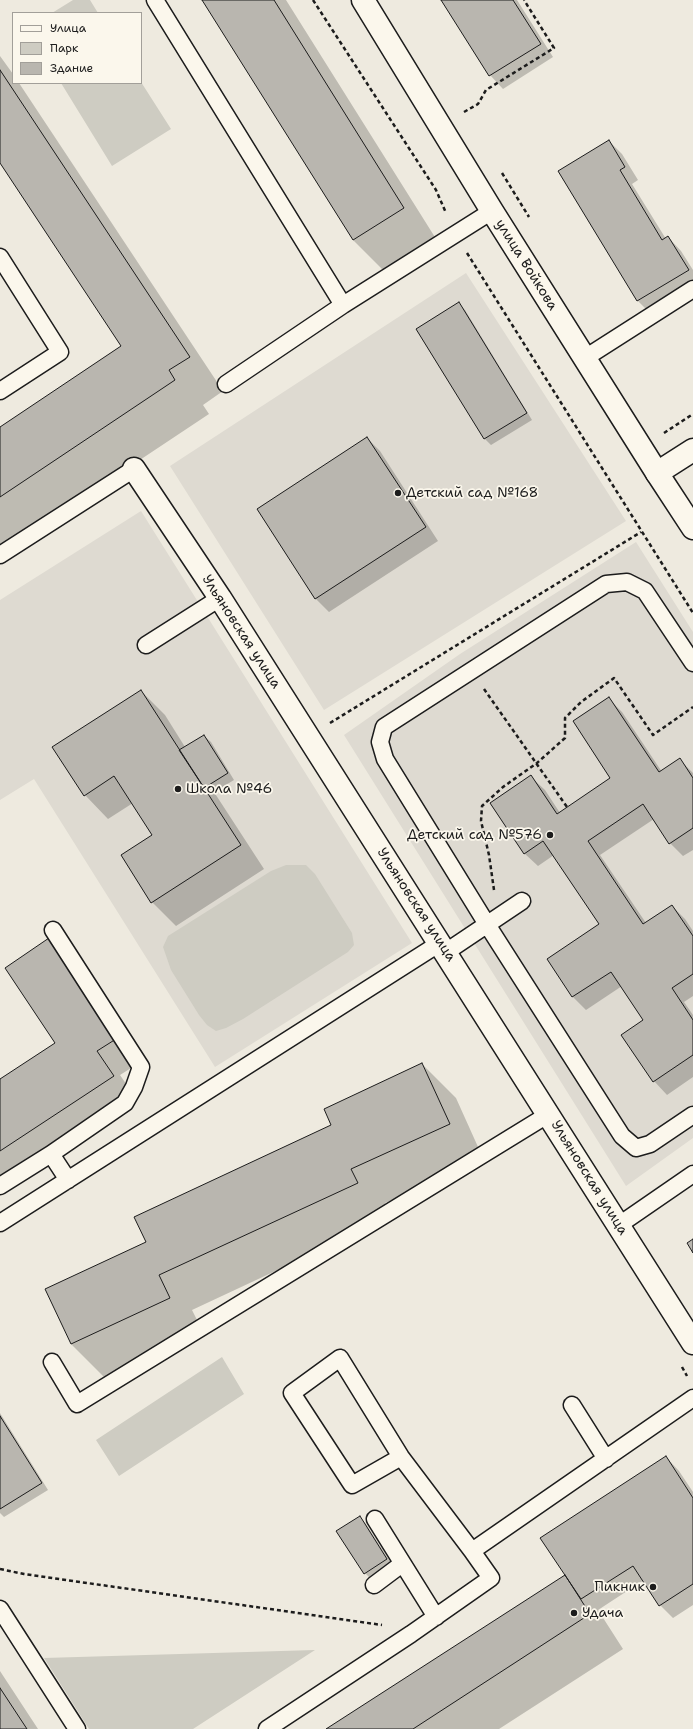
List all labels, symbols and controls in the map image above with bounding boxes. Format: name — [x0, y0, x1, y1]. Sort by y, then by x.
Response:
legend — [12, 12, 142, 84]
text: Улица — [50, 20, 86, 36]
text: Парк — [50, 40, 78, 56]
text: Здание — [50, 60, 93, 76]
street label: улица Войкова — [491, 216, 561, 314]
place label: Детский сад №168 — [406, 485, 538, 501]
marker: Детский сад №168 — [393, 488, 403, 498]
street label: Ульяновская улица — [198, 572, 284, 692]
place label: Школа №46 — [186, 781, 272, 797]
marker: Школа №46 — [173, 784, 183, 794]
place label: Детский сад №576 — [407, 827, 542, 843]
marker: Детский сад №576 — [545, 830, 555, 840]
street label: Ульяновская улица — [373, 845, 459, 965]
street label: Ульяновская улица — [547, 1118, 631, 1238]
place label: Пикник — [594, 1579, 645, 1595]
marker: Пикник — [648, 1582, 658, 1592]
place label: Удача — [582, 1605, 623, 1621]
marker: Удача — [569, 1608, 579, 1618]

